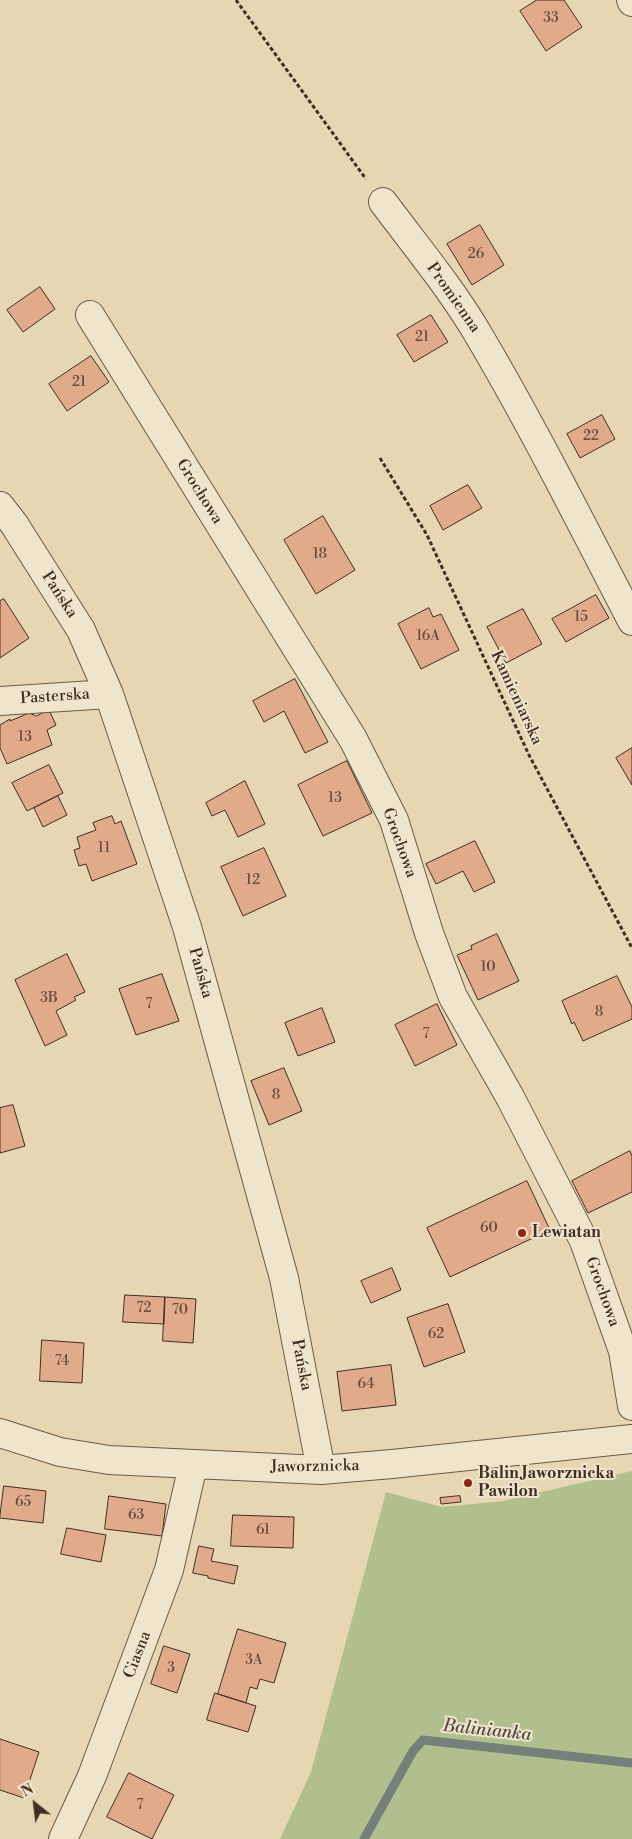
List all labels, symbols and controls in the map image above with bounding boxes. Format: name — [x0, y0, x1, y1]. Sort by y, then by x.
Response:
house number: 33 — [543, 11, 559, 27]
house number: 26 — [468, 247, 484, 263]
street label: Promienna — [422, 259, 484, 337]
house number: 21 — [415, 330, 429, 346]
house number: 21 — [72, 375, 86, 391]
house number: 22 — [583, 429, 599, 445]
street label: Grochowa — [172, 456, 226, 528]
house number: 18 — [313, 547, 327, 563]
street label: Pańska — [37, 568, 81, 622]
house number: 15 — [574, 610, 588, 626]
house number: 16A — [416, 629, 440, 645]
street label: Kamieniarska — [486, 648, 546, 748]
street label: Pasterska — [19, 685, 91, 709]
house number: 13 — [18, 730, 32, 746]
house number: 13 — [328, 791, 342, 807]
street label: Grochowa — [378, 805, 420, 881]
house number: 11 — [98, 841, 110, 857]
house number: 12 — [246, 873, 260, 889]
street label: Pańska — [184, 945, 216, 1001]
house number: 10 — [481, 960, 495, 976]
house number: 3B — [40, 991, 58, 1007]
house number: 7 — [145, 997, 153, 1013]
house number: 8 — [595, 1005, 603, 1021]
house number: 7 — [422, 1027, 430, 1043]
house number: 8 — [272, 1088, 280, 1104]
house number: 60 — [480, 1221, 498, 1237]
place label: Lewiatan — [532, 1223, 601, 1243]
marker: Lewiatan — [516, 1227, 528, 1239]
street label: Grochowa — [581, 1254, 623, 1330]
house number: 72 — [137, 1301, 151, 1317]
house number: 70 — [172, 1303, 188, 1319]
house number: 62 — [428, 1327, 444, 1343]
street label: Pańska — [287, 1338, 315, 1392]
house number: 74 — [55, 1354, 69, 1370]
house number: 64 — [357, 1377, 375, 1393]
street label: Jaworznicka — [270, 1457, 360, 1477]
place label: Balin Jaworznicka Pawilon — [478, 1464, 614, 1502]
marker: Balin Jaworznicka Pawilon — [462, 1477, 474, 1489]
house number: 65 — [15, 1495, 31, 1511]
house number: 63 — [128, 1508, 144, 1524]
house number: 61 — [256, 1523, 270, 1539]
street label: Ciasna — [120, 1629, 156, 1681]
house number: 3A — [245, 1653, 263, 1669]
house number: 3 — [167, 1661, 175, 1677]
water label: Balinianka — [442, 1716, 532, 1746]
north arrow — [10, 1779, 60, 1829]
text: N — [19, 1780, 37, 1801]
house number: 7 — [136, 1798, 144, 1814]

